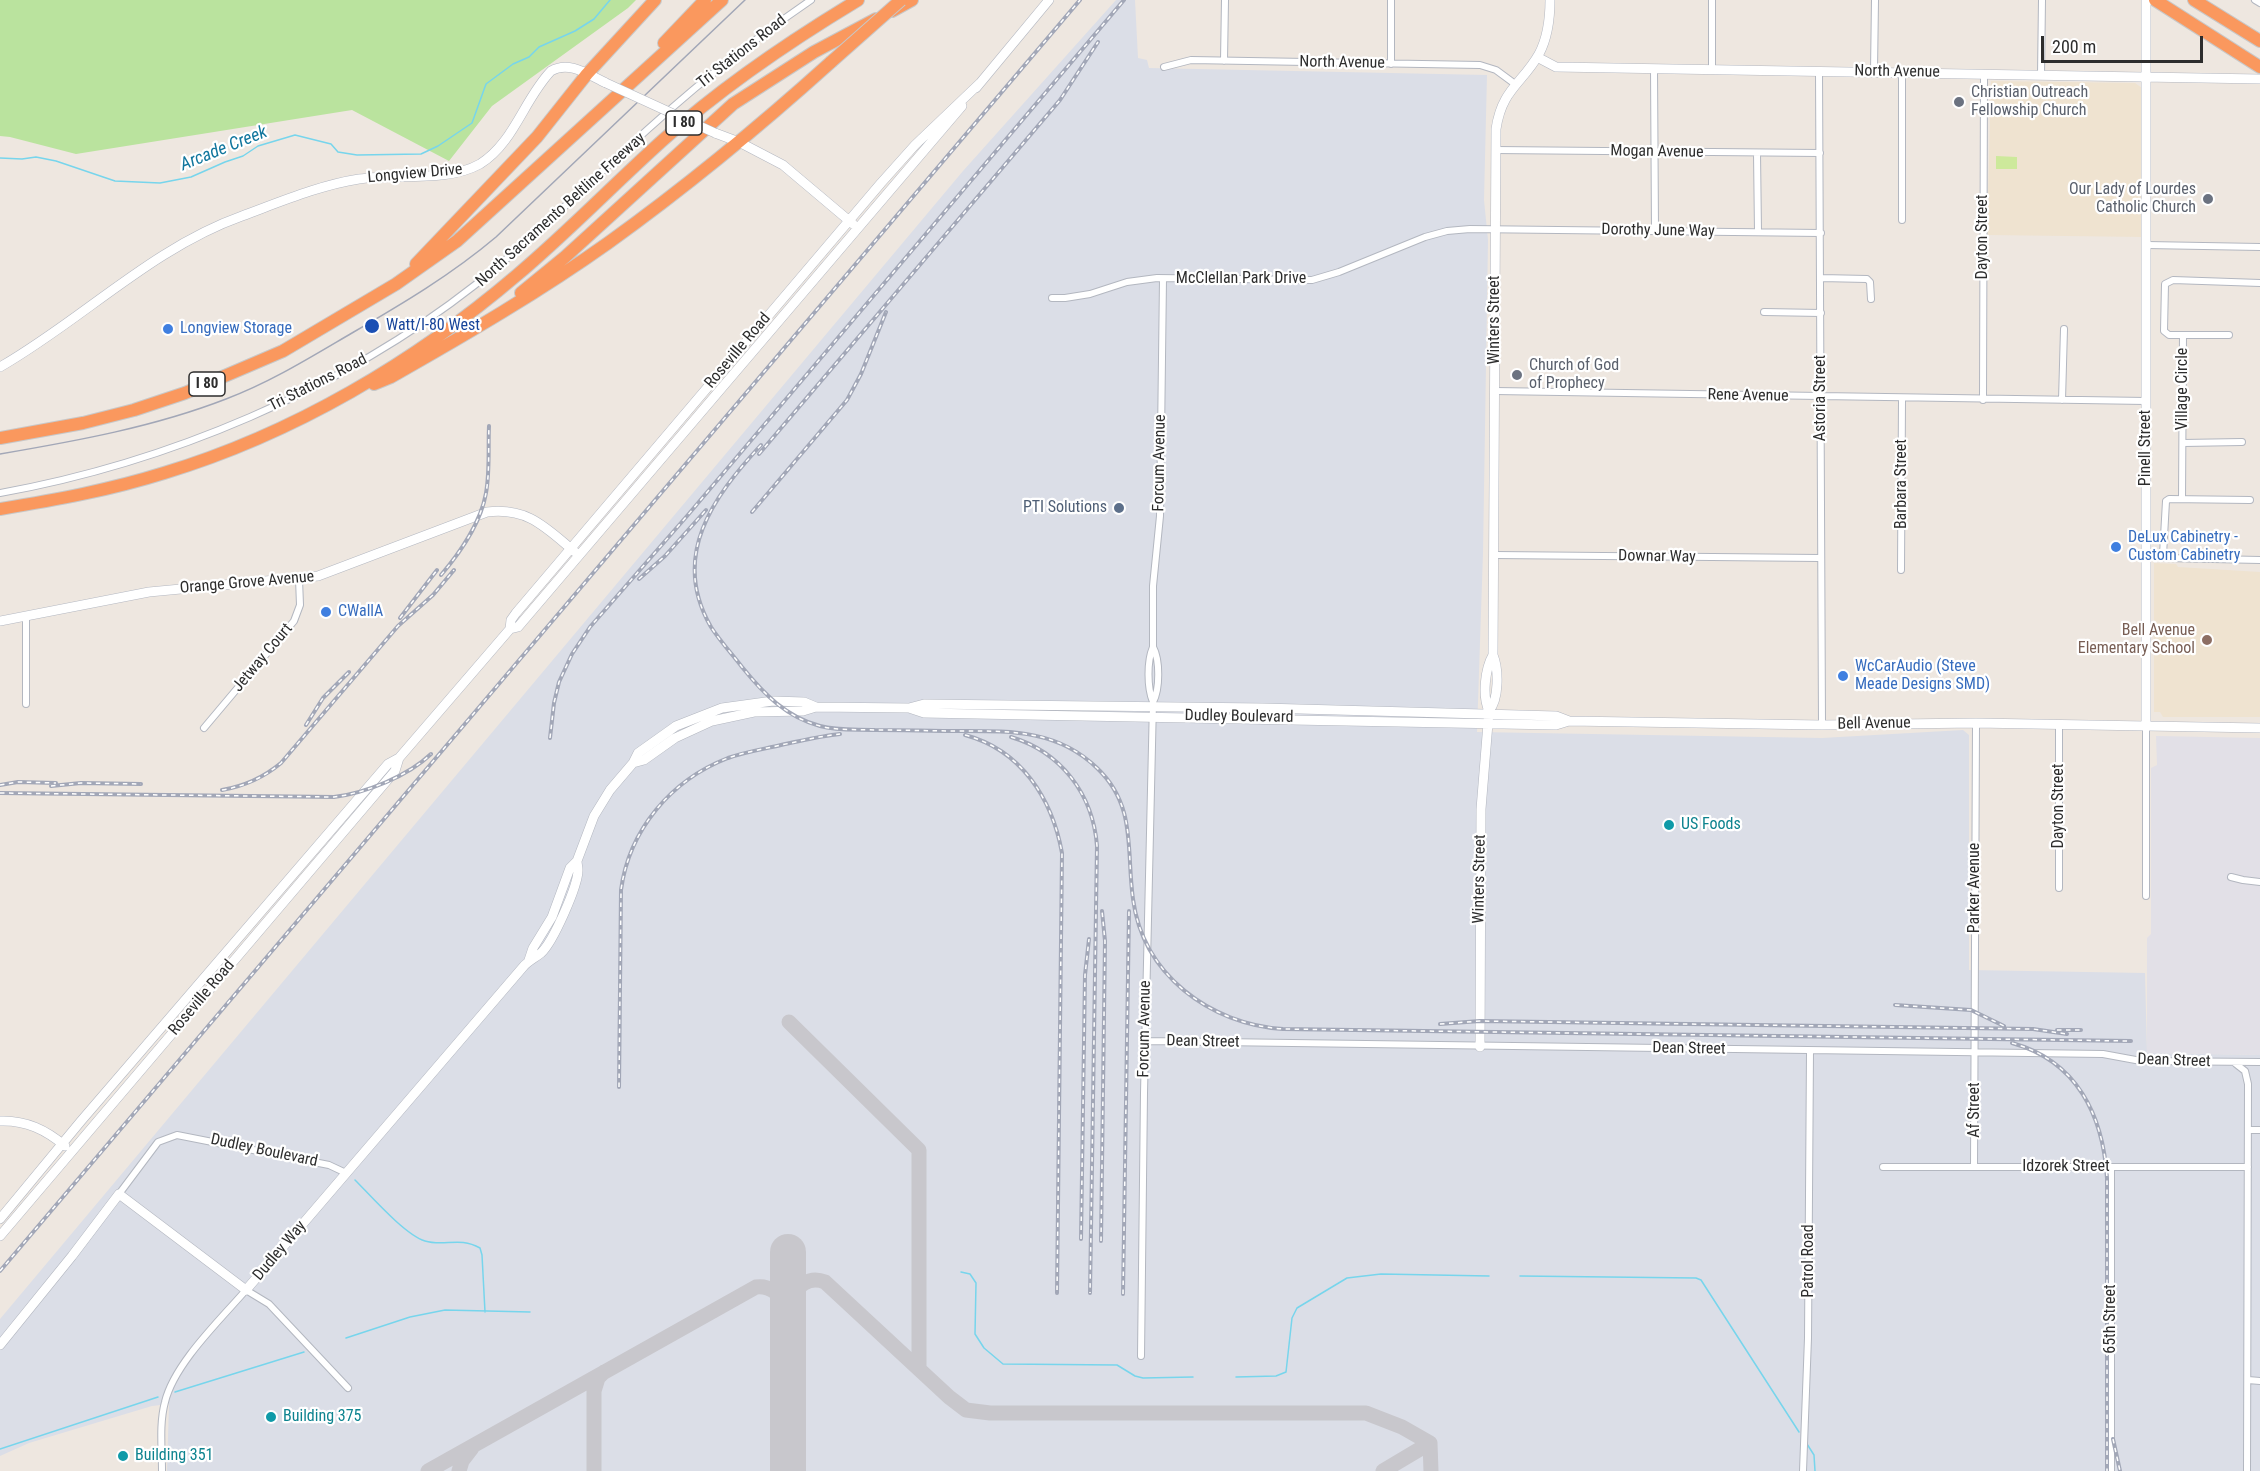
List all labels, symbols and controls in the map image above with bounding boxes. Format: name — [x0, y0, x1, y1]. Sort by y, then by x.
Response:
street label: Tri Stations Road — [694, 11, 790, 93]
scale bar — [2044, 24, 2206, 62]
text: 200 m — [2052, 36, 2096, 57]
street label: North Avenue — [1299, 53, 1385, 73]
street label: North Avenue — [1854, 62, 1940, 82]
place label: Christian Outreach Fellowship Church — [1971, 83, 2088, 121]
marker: Christian Outreach Fellowship Church — [1952, 95, 1966, 109]
road number: I 80 — [666, 111, 702, 135]
water label: Arcade Creek — [177, 122, 271, 176]
street label: North Sacramento Beltline Freeway — [472, 129, 650, 291]
street label: Mogan Avenue — [1610, 142, 1704, 162]
street label: Longview Drive — [367, 160, 463, 188]
place label: Our Lady of Lourdes Catholic Church — [2069, 180, 2196, 218]
marker: Our Lady of Lourdes Catholic Church — [2201, 192, 2215, 206]
street label: Dayton Street — [1973, 195, 1993, 279]
street label: Dorothy June Way — [1601, 220, 1715, 242]
street label: McClellan Park Drive — [1176, 269, 1306, 289]
street label: Winters Street — [1485, 275, 1505, 365]
street label: Roseville Road — [701, 309, 775, 393]
place label: Watt/I-80 West — [386, 316, 480, 336]
marker: Watt/I-80 West — [363, 317, 381, 335]
place label: Longview Storage — [180, 319, 292, 339]
marker: Longview Storage — [161, 322, 175, 336]
street label: Village Circle — [2173, 348, 2193, 430]
street label: Tri Stations Road — [266, 350, 370, 416]
street label: Astoria Street — [1811, 355, 1831, 441]
place label: Church of God of Prophecy — [1529, 356, 1619, 394]
marker: Church of God of Prophecy — [1510, 368, 1524, 382]
road number: I 80 — [189, 372, 225, 396]
street label: Rene Avenue — [1707, 386, 1789, 406]
street label: Pinell Street — [2136, 410, 2156, 486]
street label: Forcum Avenue — [1150, 414, 1170, 512]
street label: Barbara Street — [1892, 439, 1912, 529]
place label: PTI Solutions — [1023, 498, 1107, 518]
marker: PTI Solutions — [1112, 501, 1126, 515]
place label: DeLux Cabinetry - Custom Cabinetry — [2128, 528, 2240, 566]
marker: DeLux Cabinetry - Custom Cabinetry — [2109, 540, 2123, 554]
street label: Downar Way — [1618, 547, 1696, 567]
street label: Orange Grove Avenue — [179, 568, 315, 598]
place label: CWallA — [338, 602, 383, 622]
marker: CWallA — [319, 605, 333, 619]
street label: Jetway Court — [229, 620, 297, 696]
place label: Bell Avenue Elementary School — [2078, 621, 2195, 659]
marker: Bell Avenue Elementary School — [2200, 633, 2214, 647]
place label: WcCarAudio (Steve Meade Designs SMD) — [1855, 657, 1990, 695]
marker: WcCarAudio (Steve Meade Designs SMD) — [1836, 669, 1850, 683]
street label: Dudley Boulevard — [1184, 706, 1294, 728]
street label: Bell Avenue — [1837, 714, 1911, 734]
street label: Dayton Street — [2049, 764, 2069, 848]
place label: US Foods — [1681, 815, 1741, 835]
marker: US Foods — [1662, 818, 1676, 832]
street label: Winters Street — [1470, 834, 1490, 924]
street label: Parker Avenue — [1965, 843, 1985, 933]
street label: Roseville Road — [165, 956, 239, 1040]
street label: Forcum Avenue — [1135, 980, 1155, 1078]
street label: Dean Street — [1166, 1032, 1240, 1052]
street label: Dean Street — [1652, 1039, 1726, 1059]
street label: Dean Street — [2137, 1050, 2211, 1072]
street label: Af Street — [1965, 1082, 1985, 1138]
street label: Dudley Boulevard — [209, 1130, 319, 1172]
street label: Idzorek Street — [2022, 1157, 2110, 1177]
street label: Dudley Way — [249, 1217, 311, 1285]
street label: Patrol Road — [1799, 1224, 1819, 1298]
street label: 65th Street — [2101, 1284, 2121, 1354]
place label: Building 375 — [283, 1407, 361, 1427]
marker: Building 375 — [264, 1410, 278, 1424]
place label: Building 351 — [135, 1446, 213, 1466]
marker: Building 351 — [116, 1449, 130, 1463]

